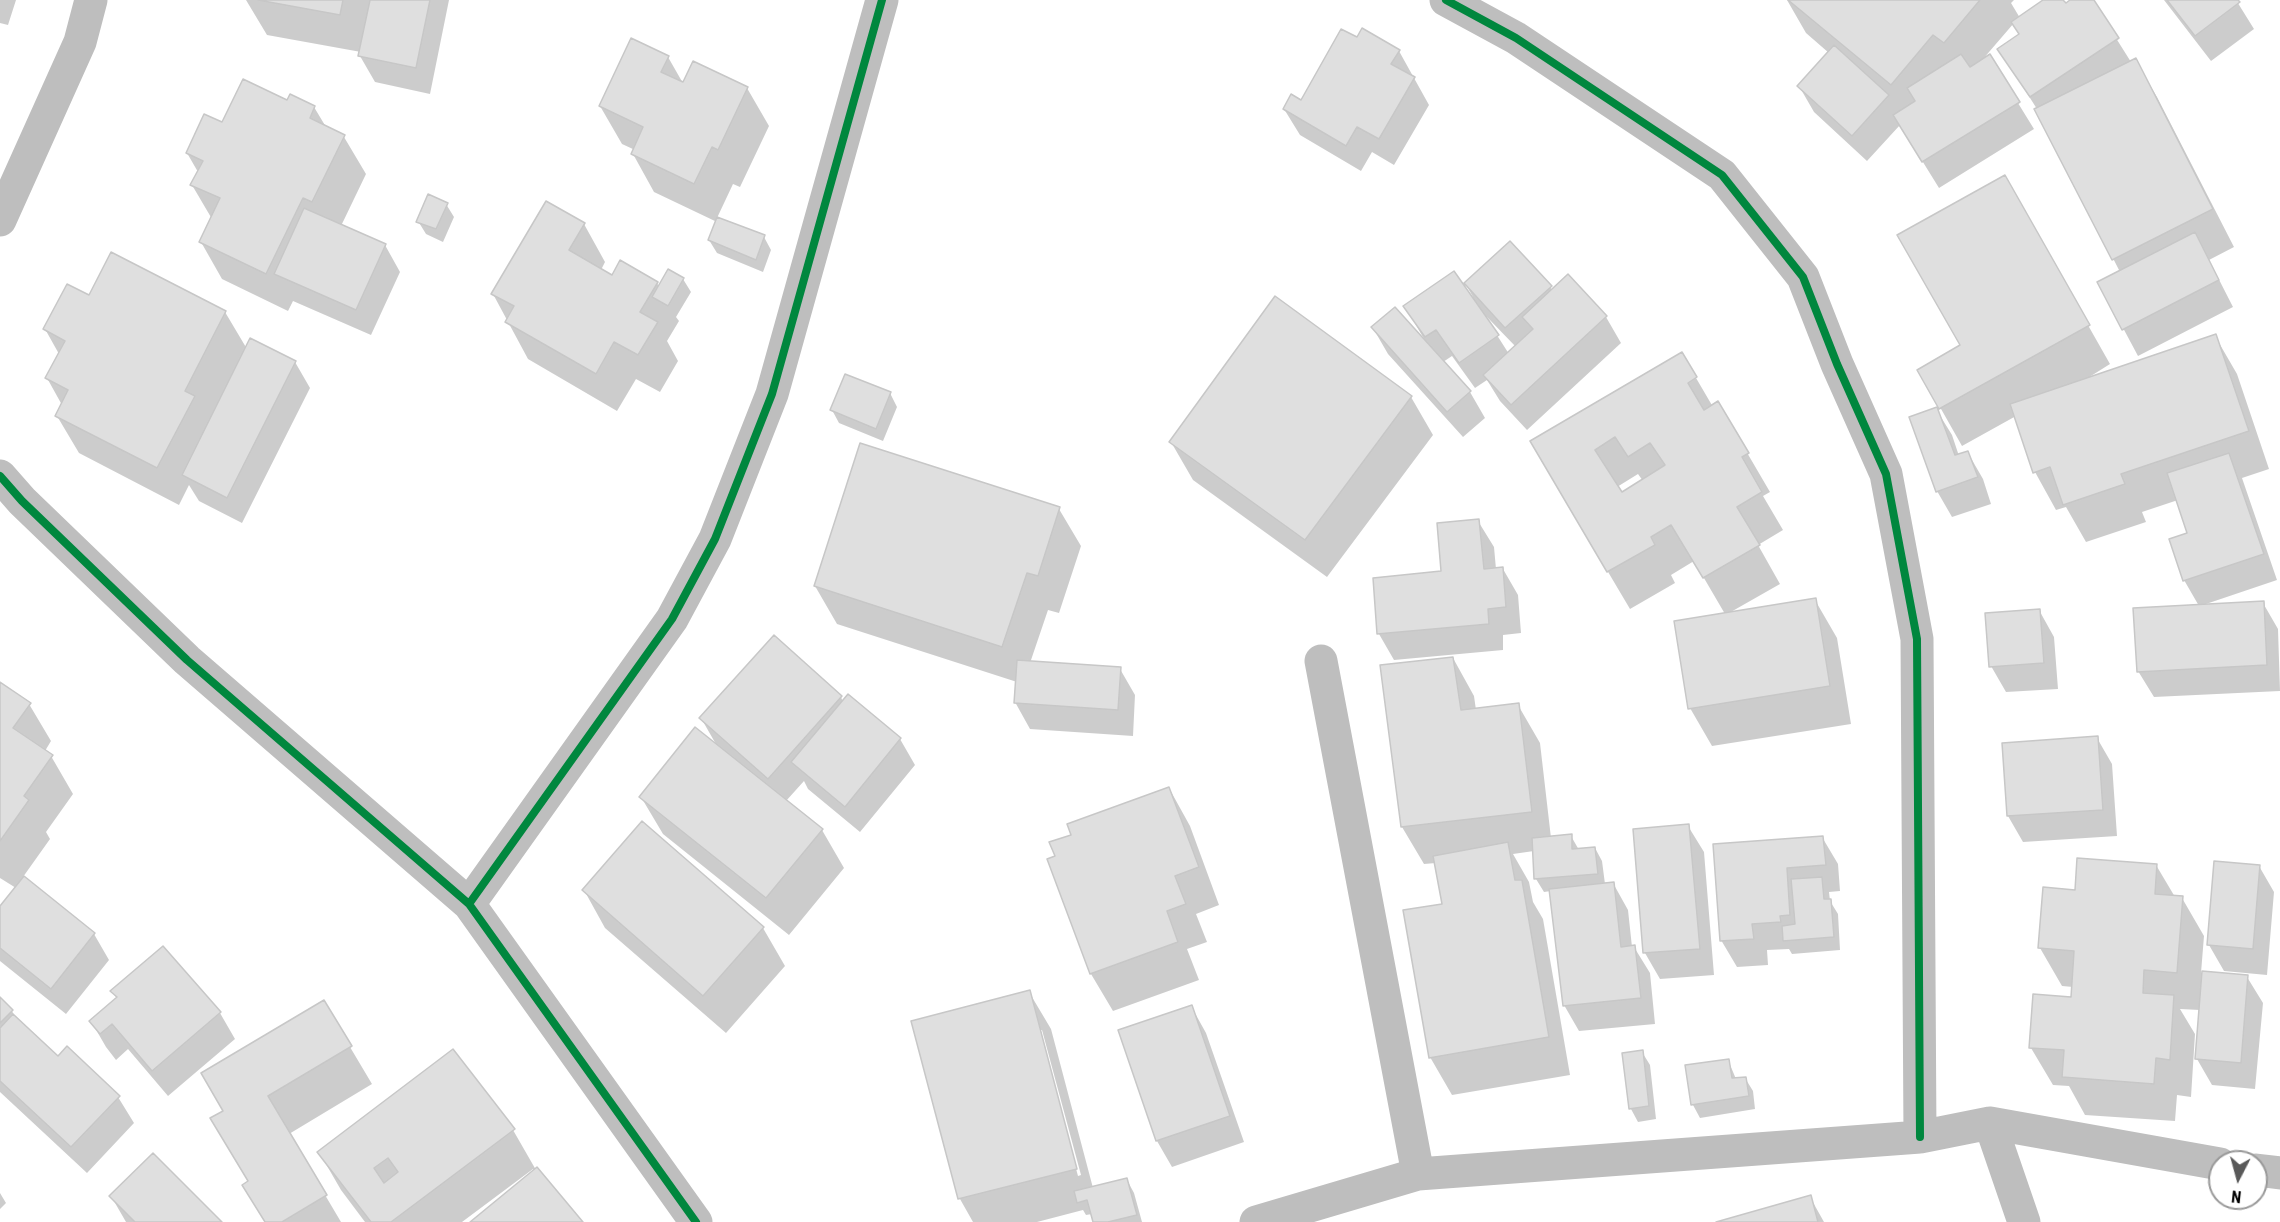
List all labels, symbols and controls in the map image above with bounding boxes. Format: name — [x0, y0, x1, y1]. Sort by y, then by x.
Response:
north arrow — [2208, 1150, 2268, 1210]
text: N — [2230, 1186, 2242, 1206]

